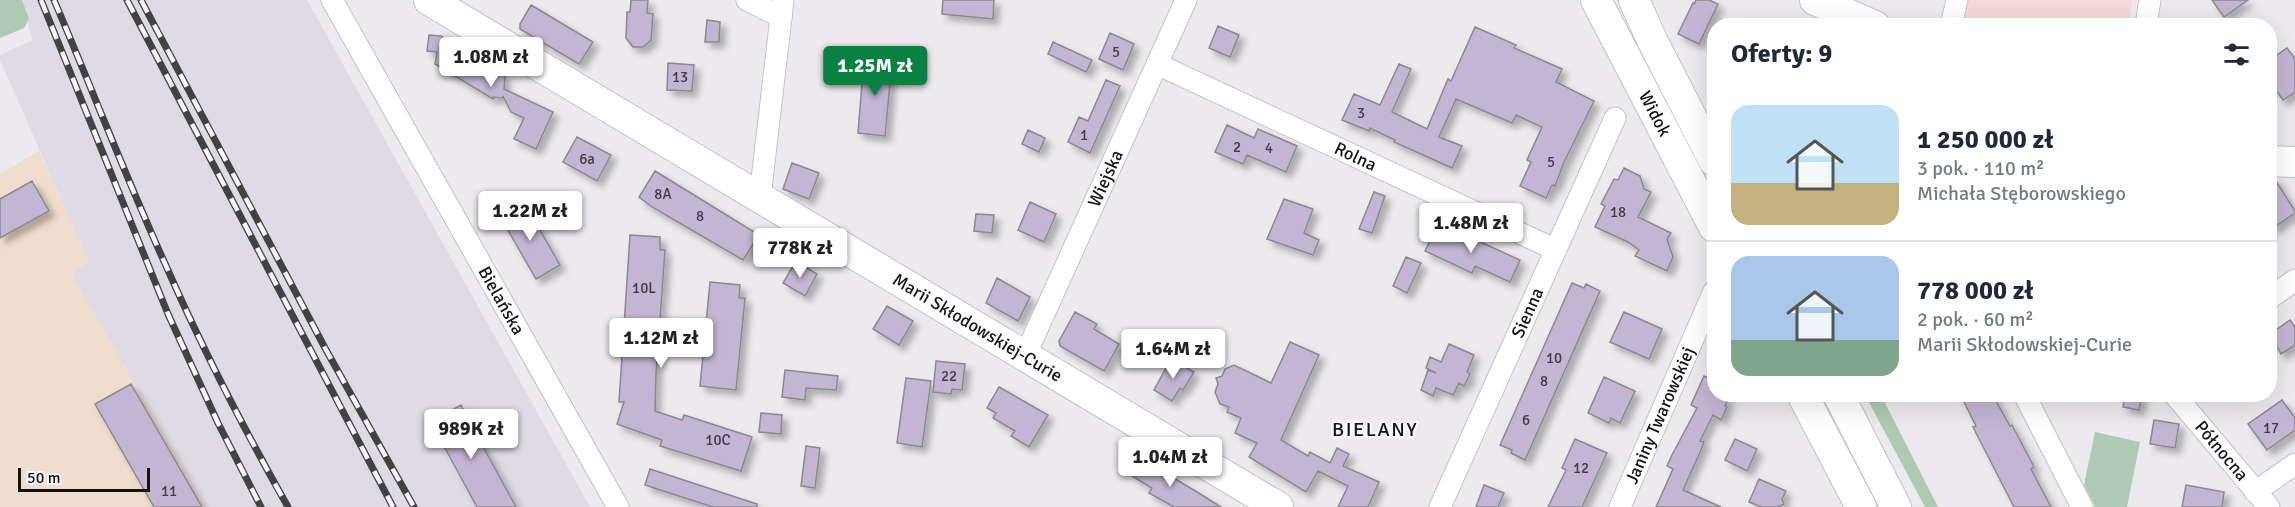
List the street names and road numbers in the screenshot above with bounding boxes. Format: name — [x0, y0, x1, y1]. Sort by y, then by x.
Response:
street label: Widok — [1634, 87, 1676, 140]
street label: Rolna — [1331, 137, 1380, 176]
street label: Wiejska — [1083, 146, 1128, 210]
street label: Bielańska — [473, 262, 530, 339]
street label: Marii Skłodowskiej-Curie — [889, 268, 1066, 387]
street label: Sienna — [1507, 284, 1548, 341]
street label: Janiny Twarowskiej — [1620, 343, 1699, 487]
street label: Północna — [2190, 416, 2253, 485]

